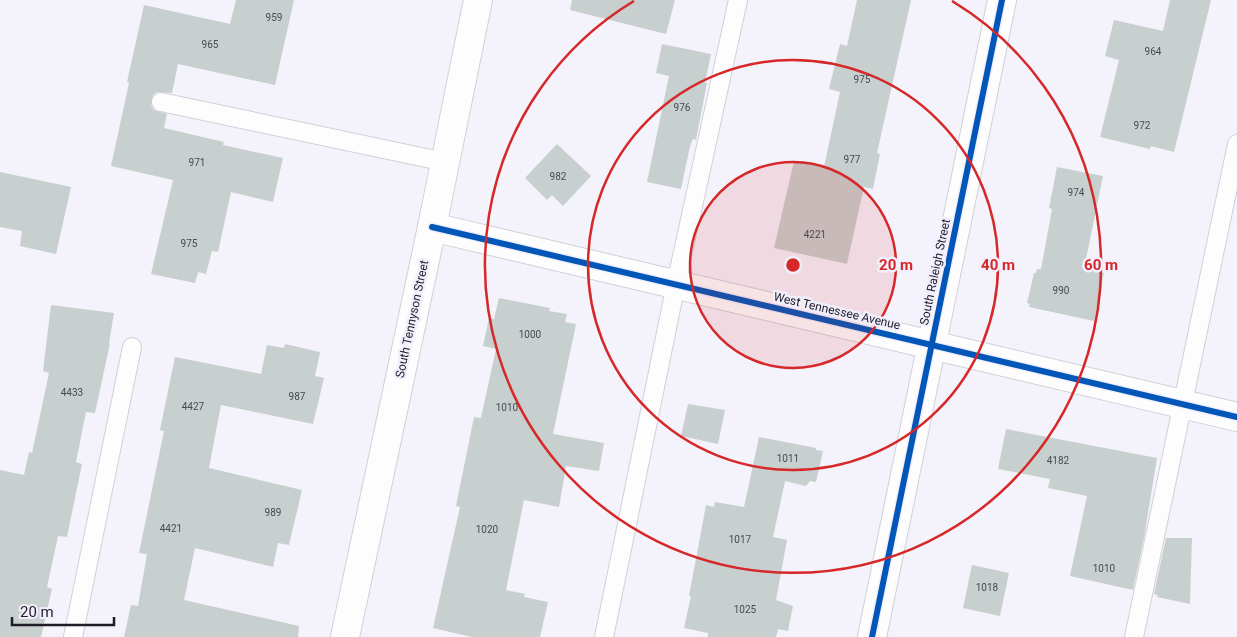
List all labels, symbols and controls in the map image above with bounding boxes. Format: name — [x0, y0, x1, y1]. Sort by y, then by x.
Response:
house number: 959 — [266, 12, 282, 23]
house number: 965 — [202, 39, 219, 50]
house number: 964 — [1145, 46, 1162, 57]
house number: 975 — [854, 74, 871, 85]
house number: 976 — [674, 102, 691, 113]
house number: 972 — [1134, 120, 1151, 131]
house number: 977 — [844, 154, 861, 165]
house number: 971 — [189, 157, 205, 168]
house number: 982 — [550, 171, 567, 182]
house number: 974 — [1068, 187, 1085, 198]
street label: South Raleigh Street — [917, 218, 953, 326]
house number: 4221 — [804, 229, 826, 240]
house number: 975 — [181, 238, 198, 249]
centre of rings — [784, 256, 802, 274]
text: 20 m — [879, 256, 913, 274]
text: 40 m — [981, 256, 1015, 274]
text: 60 m — [1084, 256, 1118, 274]
street label: South Tennyson Street — [393, 259, 431, 379]
house number: 990 — [1053, 285, 1070, 296]
street label: West Tennessee Avenue — [772, 290, 902, 332]
house number: 1000 — [519, 329, 542, 340]
house number: 4433 — [61, 387, 83, 398]
house number: 987 — [289, 391, 306, 402]
house number: 4427 — [182, 401, 205, 412]
house number: 1010 — [496, 402, 519, 413]
house number: 1011 — [777, 453, 799, 464]
house number: 4182 — [1047, 455, 1070, 466]
house number: 989 — [265, 507, 281, 518]
house number: 4421 — [160, 523, 182, 534]
house number: 1020 — [476, 524, 499, 535]
house number: 1017 — [729, 534, 752, 545]
house number: 1010 — [1093, 563, 1116, 574]
house number: 1018 — [976, 582, 999, 593]
scale bar — [12, 594, 115, 626]
text: 20 m — [20, 603, 54, 621]
house number: 1025 — [734, 604, 757, 615]

